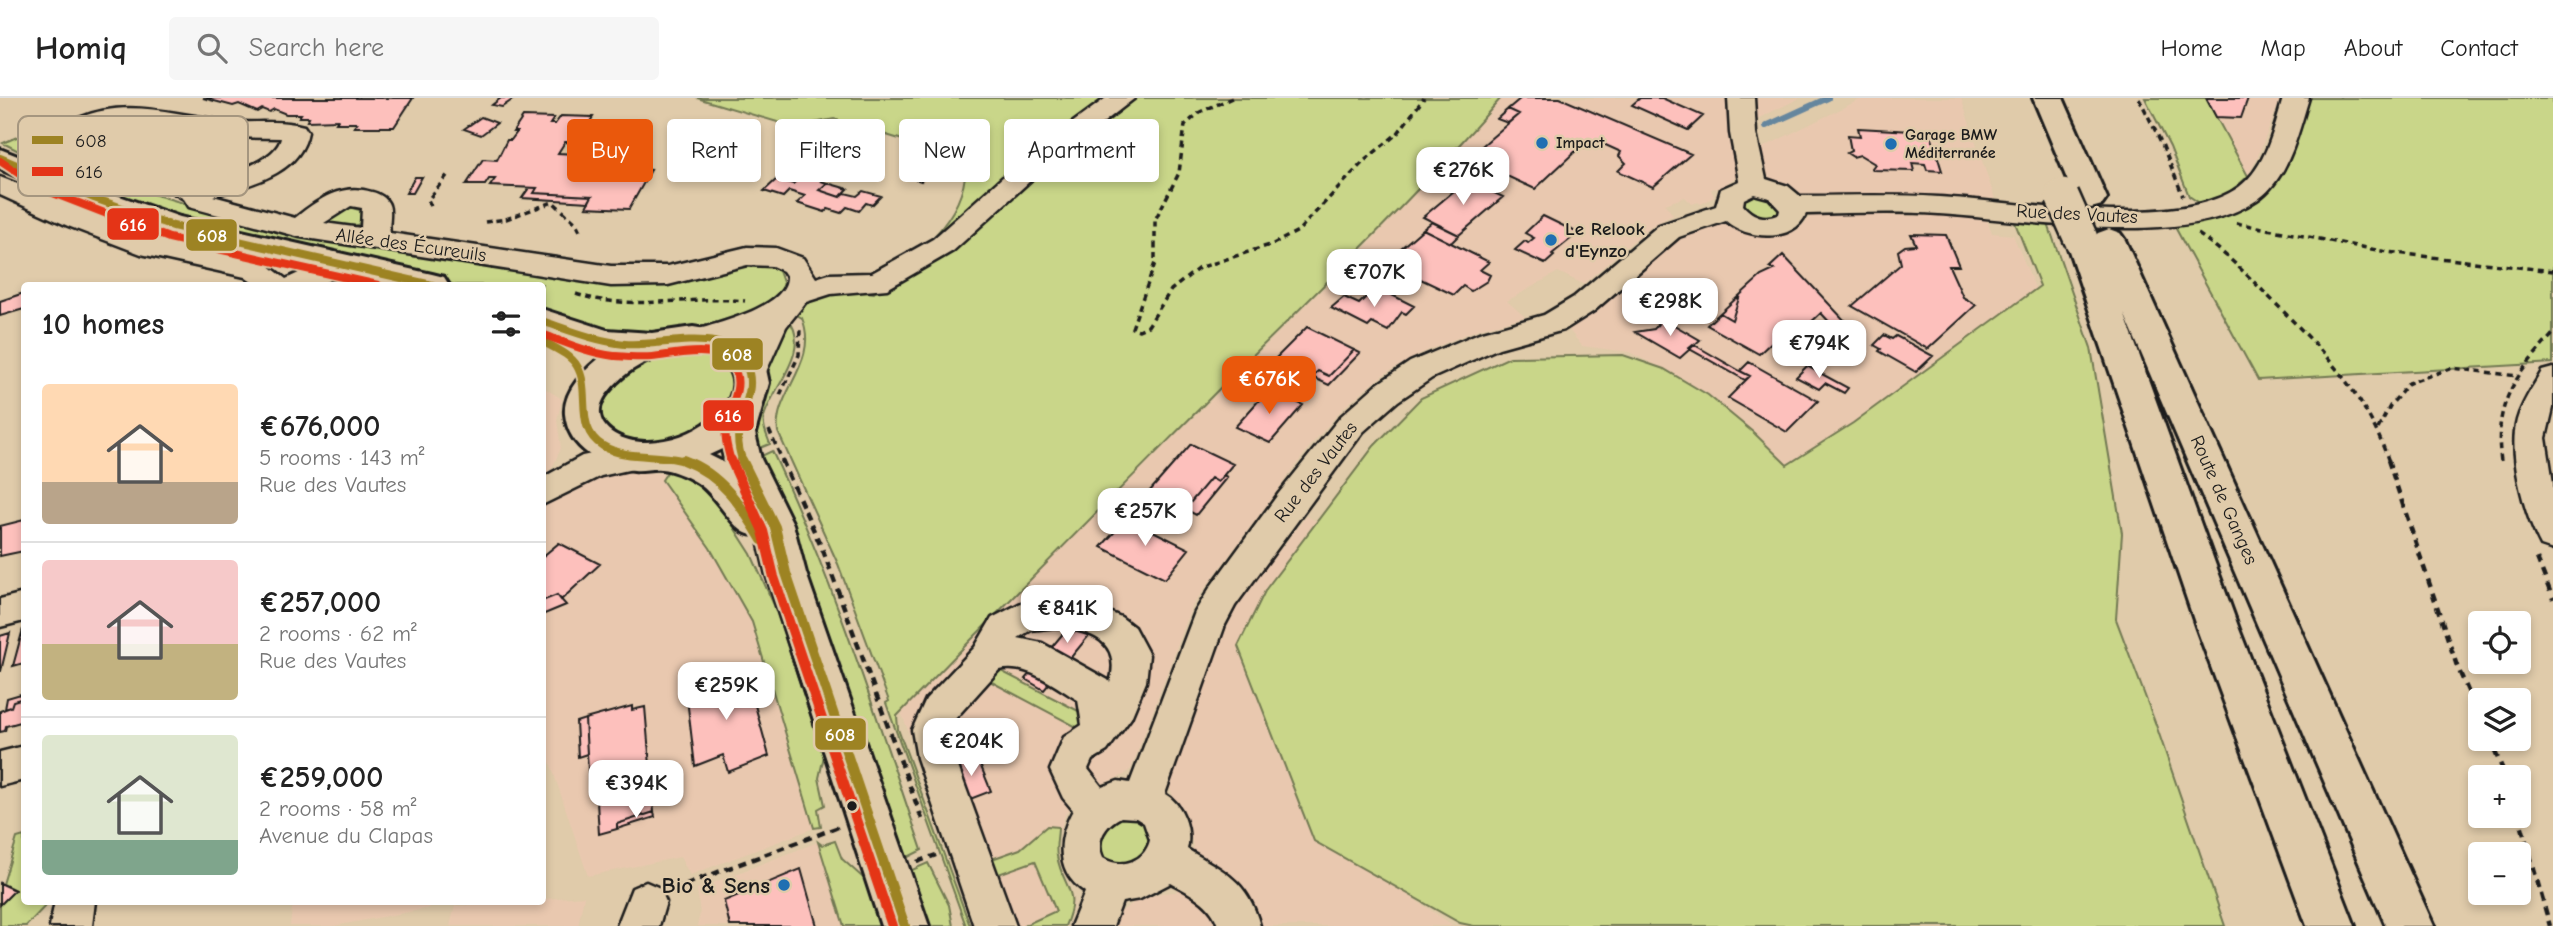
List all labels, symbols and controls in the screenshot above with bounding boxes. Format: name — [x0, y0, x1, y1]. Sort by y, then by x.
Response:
search box — [169, 17, 659, 80]
text: Homiq — [35, 29, 127, 67]
icon: search — [193, 29, 231, 67]
text: Search here — [249, 33, 384, 63]
text: Home — [2161, 34, 2222, 62]
text: Map — [2260, 34, 2306, 62]
text: About — [2344, 34, 2402, 62]
text: Contact — [2440, 34, 2518, 62]
legend — [18, 116, 248, 196]
chip: Buy — [567, 119, 653, 182]
chip: Rent — [667, 119, 761, 182]
chip: Filters — [775, 119, 885, 182]
chip: New — [899, 119, 990, 182]
chip: Apartment — [1004, 119, 1159, 182]
place label: Garage BMW Méditerranée — [1905, 126, 1998, 162]
text: 608 — [75, 130, 107, 152]
place label: Impact — [1556, 134, 1605, 152]
marker: Impact — [1534, 135, 1550, 151]
marker: Garage BMW Méditerranée — [1883, 136, 1899, 152]
pin: €276K — [1414, 148, 1512, 207]
text: €276K — [1432, 156, 1494, 183]
text: 616 — [75, 161, 103, 183]
street label: Rue des Vautes — [2016, 200, 2138, 228]
line badge: 616 — [106, 207, 160, 241]
text: 616 — [119, 214, 147, 236]
line badge: 608 — [185, 218, 238, 252]
place label: Le Relook d'Eynzo — [1565, 218, 1645, 262]
street label: Allée des Écureuils — [334, 224, 488, 266]
text: 608 — [197, 225, 227, 247]
marker: Le Relook d'Eynzo — [1543, 232, 1559, 248]
pin: €707K — [1325, 250, 1423, 309]
text: €707K — [1343, 258, 1405, 285]
pin: €298K — [1621, 278, 1719, 338]
text: €298K — [1638, 287, 1702, 314]
icon: filters — [487, 305, 525, 343]
text: 10 homes — [42, 307, 164, 342]
pin: €794K — [1770, 320, 1868, 380]
text: €794K — [1788, 329, 1850, 356]
line badge: 608 — [711, 337, 764, 371]
text: 608 — [722, 344, 752, 366]
pin: €676K — [1220, 356, 1318, 416]
text: €676K — [1238, 365, 1300, 392]
line badge: 616 — [702, 399, 755, 432]
text: 616 — [714, 405, 742, 427]
text: €676,000 — [259, 409, 381, 444]
icon: home — [98, 412, 182, 496]
street label: Rue des Vautes — [1270, 417, 1362, 527]
street label: Route de Ganges — [2186, 432, 2262, 568]
text: 5 rooms · 143 m² — [259, 444, 425, 471]
text: Rue des Vautes — [259, 471, 406, 498]
pin: €257K — [1096, 489, 1194, 548]
text: €257K — [1114, 497, 1176, 524]
text: €257,000 — [259, 585, 381, 620]
pin: €841K — [1018, 586, 1116, 645]
icon: home — [98, 588, 182, 672]
text: €841K — [1037, 594, 1097, 621]
map controls — [2468, 611, 2531, 905]
button: locate — [2468, 611, 2531, 674]
text: 2 rooms · 62 m² — [259, 620, 417, 647]
text: Rue des Vautes — [259, 647, 406, 674]
pin: €259K — [677, 662, 775, 722]
text: €259K — [694, 671, 758, 698]
button: layers — [2468, 688, 2531, 751]
line badge: 608 — [814, 717, 867, 751]
pin: €204K — [922, 718, 1020, 778]
text: 608 — [825, 724, 855, 746]
text: €204K — [939, 727, 1003, 754]
text: €259,000 — [259, 760, 383, 795]
pin: €394K — [587, 760, 685, 820]
icon: home — [98, 763, 182, 847]
button: + — [2468, 765, 2531, 828]
text: €394K — [605, 769, 667, 796]
text: 2 rooms · 58 m² — [259, 795, 417, 822]
unlabelled marker — [845, 799, 859, 813]
text: Avenue du Clapas — [259, 822, 433, 849]
button: − — [2468, 842, 2531, 905]
place label: Bio & Sens — [662, 872, 770, 899]
marker: Bio & Sens — [776, 877, 792, 893]

